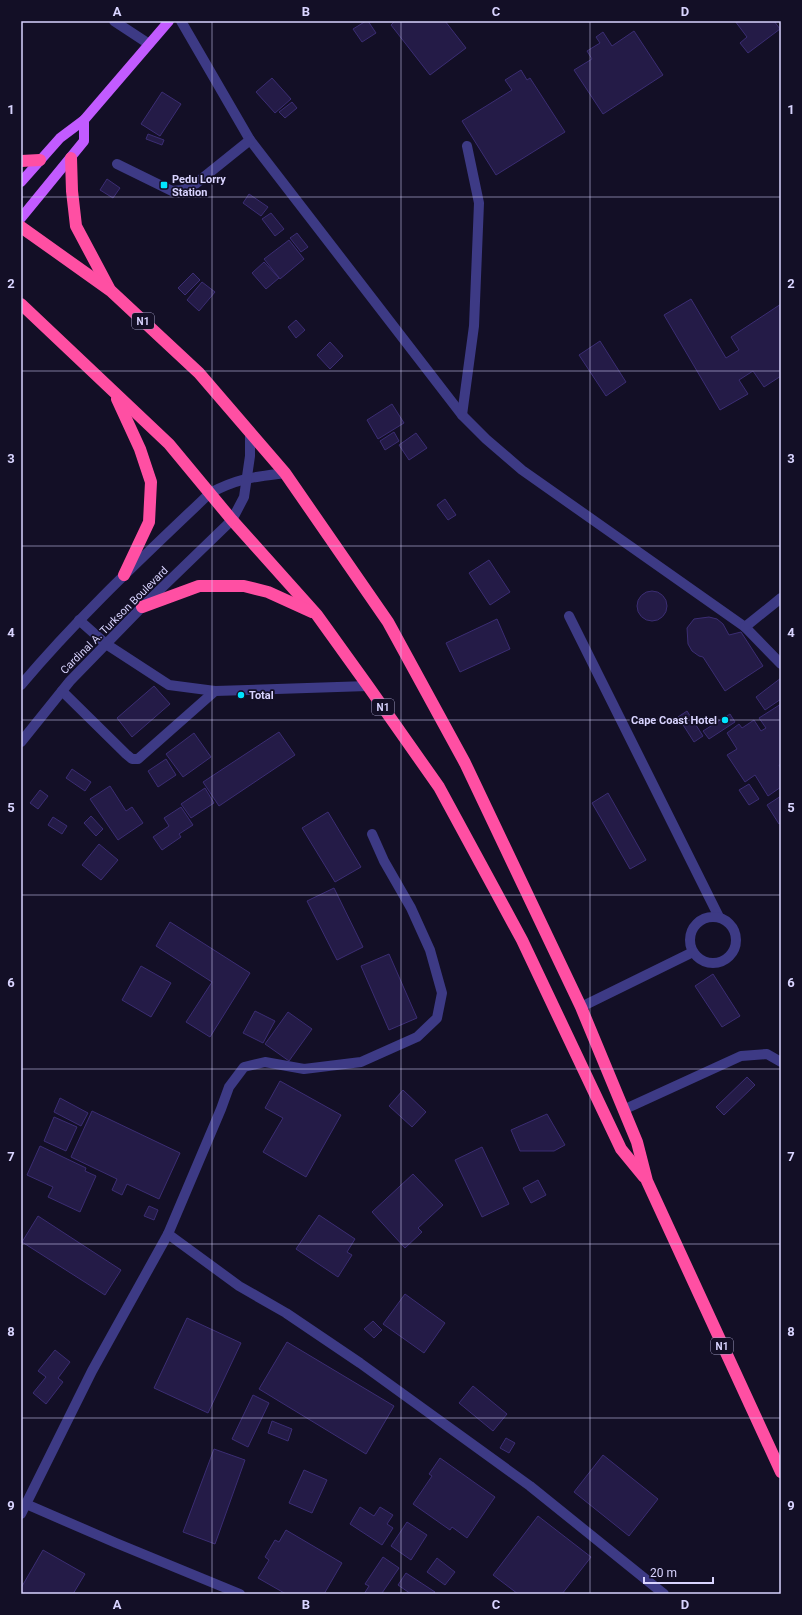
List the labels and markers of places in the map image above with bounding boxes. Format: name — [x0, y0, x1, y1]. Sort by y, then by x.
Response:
place label: Pedu Lorry Station — [172, 173, 226, 199]
marker: Pedu Lorry Station — [159, 180, 169, 190]
place label: Total — [249, 689, 274, 702]
marker: Total — [236, 690, 246, 700]
place label: Cape Coast Hotel — [631, 714, 717, 727]
marker: Cape Coast Hotel — [720, 715, 730, 725]

